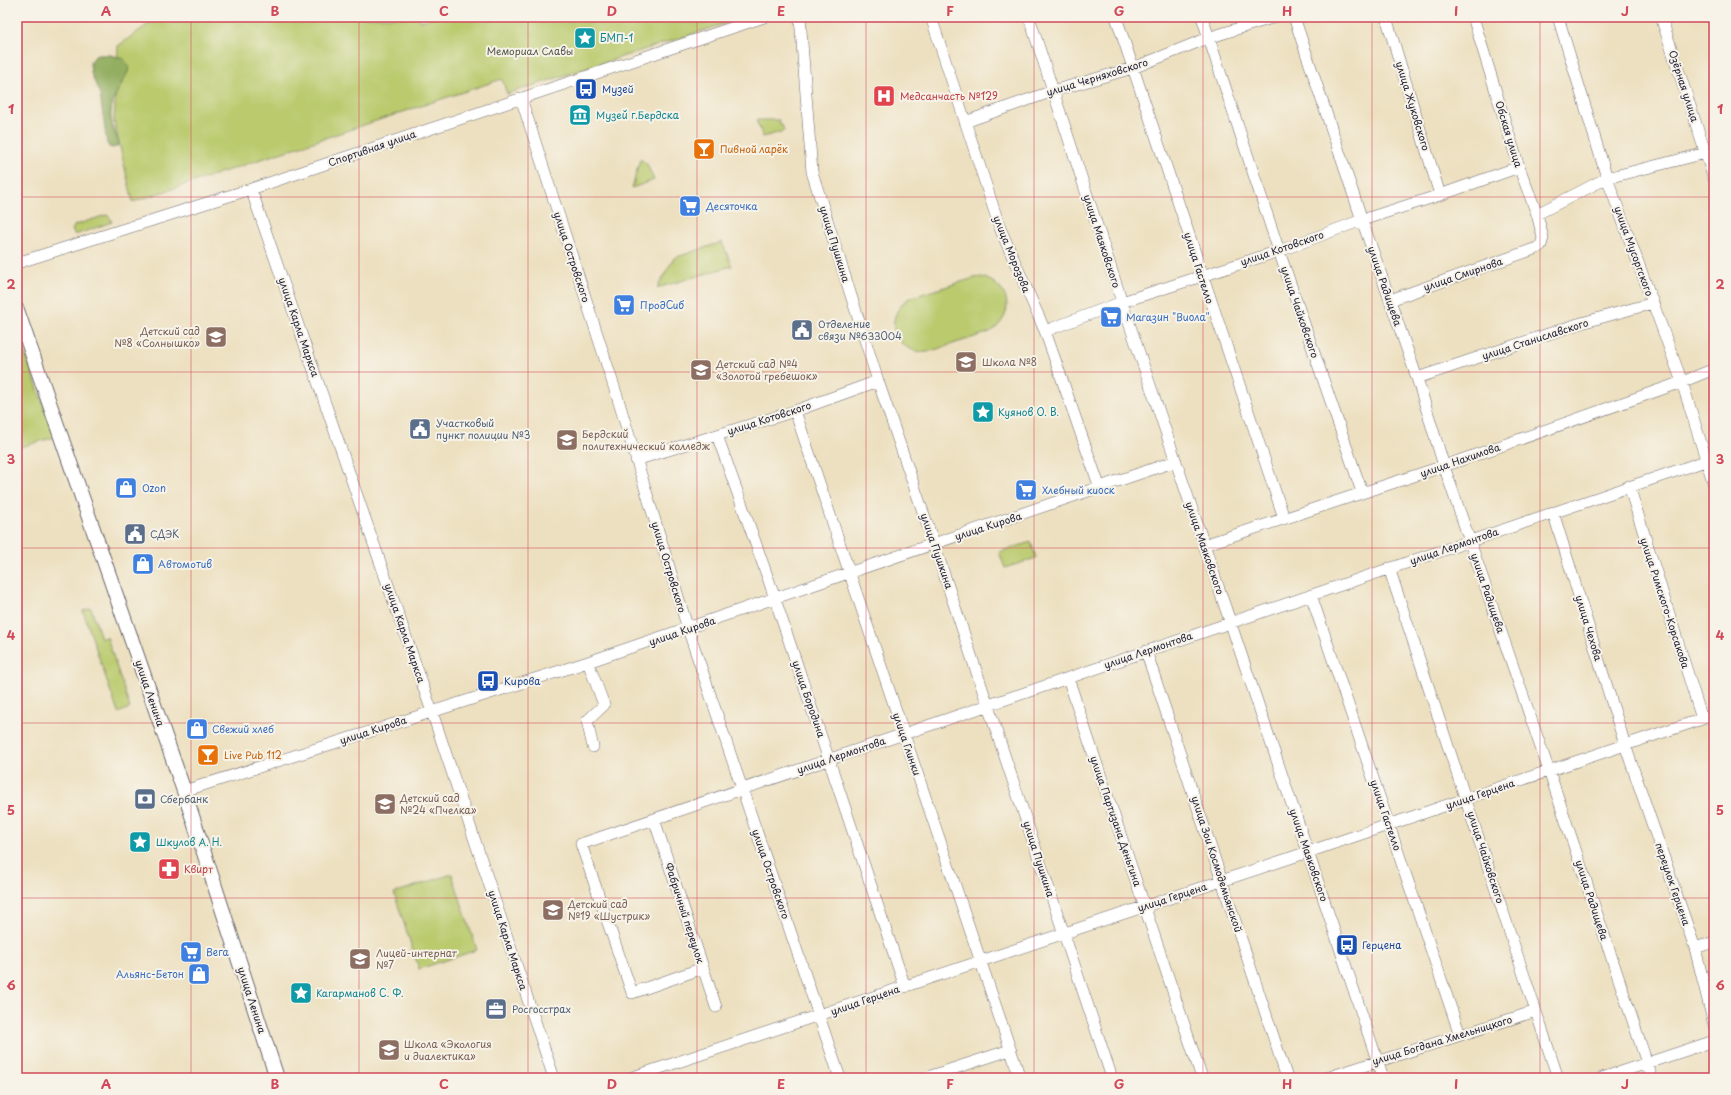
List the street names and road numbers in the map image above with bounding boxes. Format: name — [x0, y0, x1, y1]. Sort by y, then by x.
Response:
street label: Озёрная улица — [1666, 48, 1703, 124]
street label: улица Черняховского — [1044, 54, 1150, 99]
street label: улица Жуковского — [1392, 59, 1434, 153]
street label: Обская улица — [1492, 99, 1527, 170]
street label: Спортивная улица — [326, 125, 418, 170]
street label: улица Маяковского — [1080, 192, 1125, 290]
street label: улица Пушкина — [816, 204, 854, 285]
street label: улица Мусоргского — [1610, 204, 1658, 299]
street label: улица Островского — [551, 210, 594, 304]
street label: улица Морозова — [990, 213, 1035, 295]
street label: улица Котовского — [1238, 226, 1326, 269]
street label: улица Гастелло — [1181, 230, 1218, 306]
street label: улица Радищева — [1365, 244, 1406, 329]
street label: улица Смирнова — [1421, 253, 1505, 294]
street label: улица Чайковского — [1278, 264, 1323, 360]
street label: улица Карла Маркса — [275, 275, 324, 379]
street label: улица Станиславского — [1480, 314, 1590, 363]
street label: улица Котовского — [725, 397, 813, 438]
street label: улица Нахимова — [1418, 439, 1503, 480]
street label: улица Маяковского — [1183, 499, 1229, 597]
street label: улица Кирова — [952, 507, 1024, 543]
street label: улица Пушкина — [917, 511, 958, 592]
street label: улица Островского — [649, 520, 691, 615]
street label: улица Лермонтова — [1407, 523, 1501, 568]
street label: улица Римского-Корсакова — [1637, 536, 1694, 671]
street label: улица Радищева — [1468, 551, 1509, 636]
street label: улица Карла Маркса — [381, 581, 430, 685]
street label: улица Чехова — [1572, 593, 1607, 663]
street label: улица Кирова — [646, 612, 718, 649]
street label: улица Лермонтова — [1101, 627, 1195, 672]
street label: улица Ленина — [132, 658, 169, 729]
street label: улица Бородина — [789, 658, 830, 740]
street label: улица Глинки — [890, 710, 925, 777]
street label: улица Кирова — [337, 711, 409, 747]
street label: улица Лермонтова — [794, 732, 888, 777]
street label: улица Партизана Деньгина — [1087, 754, 1146, 889]
street label: улица Герцена — [1443, 774, 1517, 812]
street label: улица Гастелло — [1367, 777, 1406, 853]
street label: улица Зои Космодемьянской — [1188, 794, 1247, 934]
street label: улица Маяковского — [1287, 806, 1333, 904]
street label: улица Чайковского — [1464, 809, 1509, 905]
street label: улица Пушкина — [1019, 819, 1059, 900]
street label: улица Островского — [749, 827, 794, 921]
street label: переулок Герцена — [1651, 840, 1695, 928]
street label: улица Радищева — [1572, 858, 1613, 943]
street label: Фабричный переулок — [661, 861, 709, 965]
street label: улица Герцена — [1135, 878, 1209, 915]
street label: улица Карла Маркса — [485, 888, 532, 992]
street label: улица Ленина — [235, 965, 271, 1036]
street label: улица Герцена — [828, 980, 902, 1018]
street label: улица Богдана Хмельницкого — [1370, 1011, 1514, 1068]

